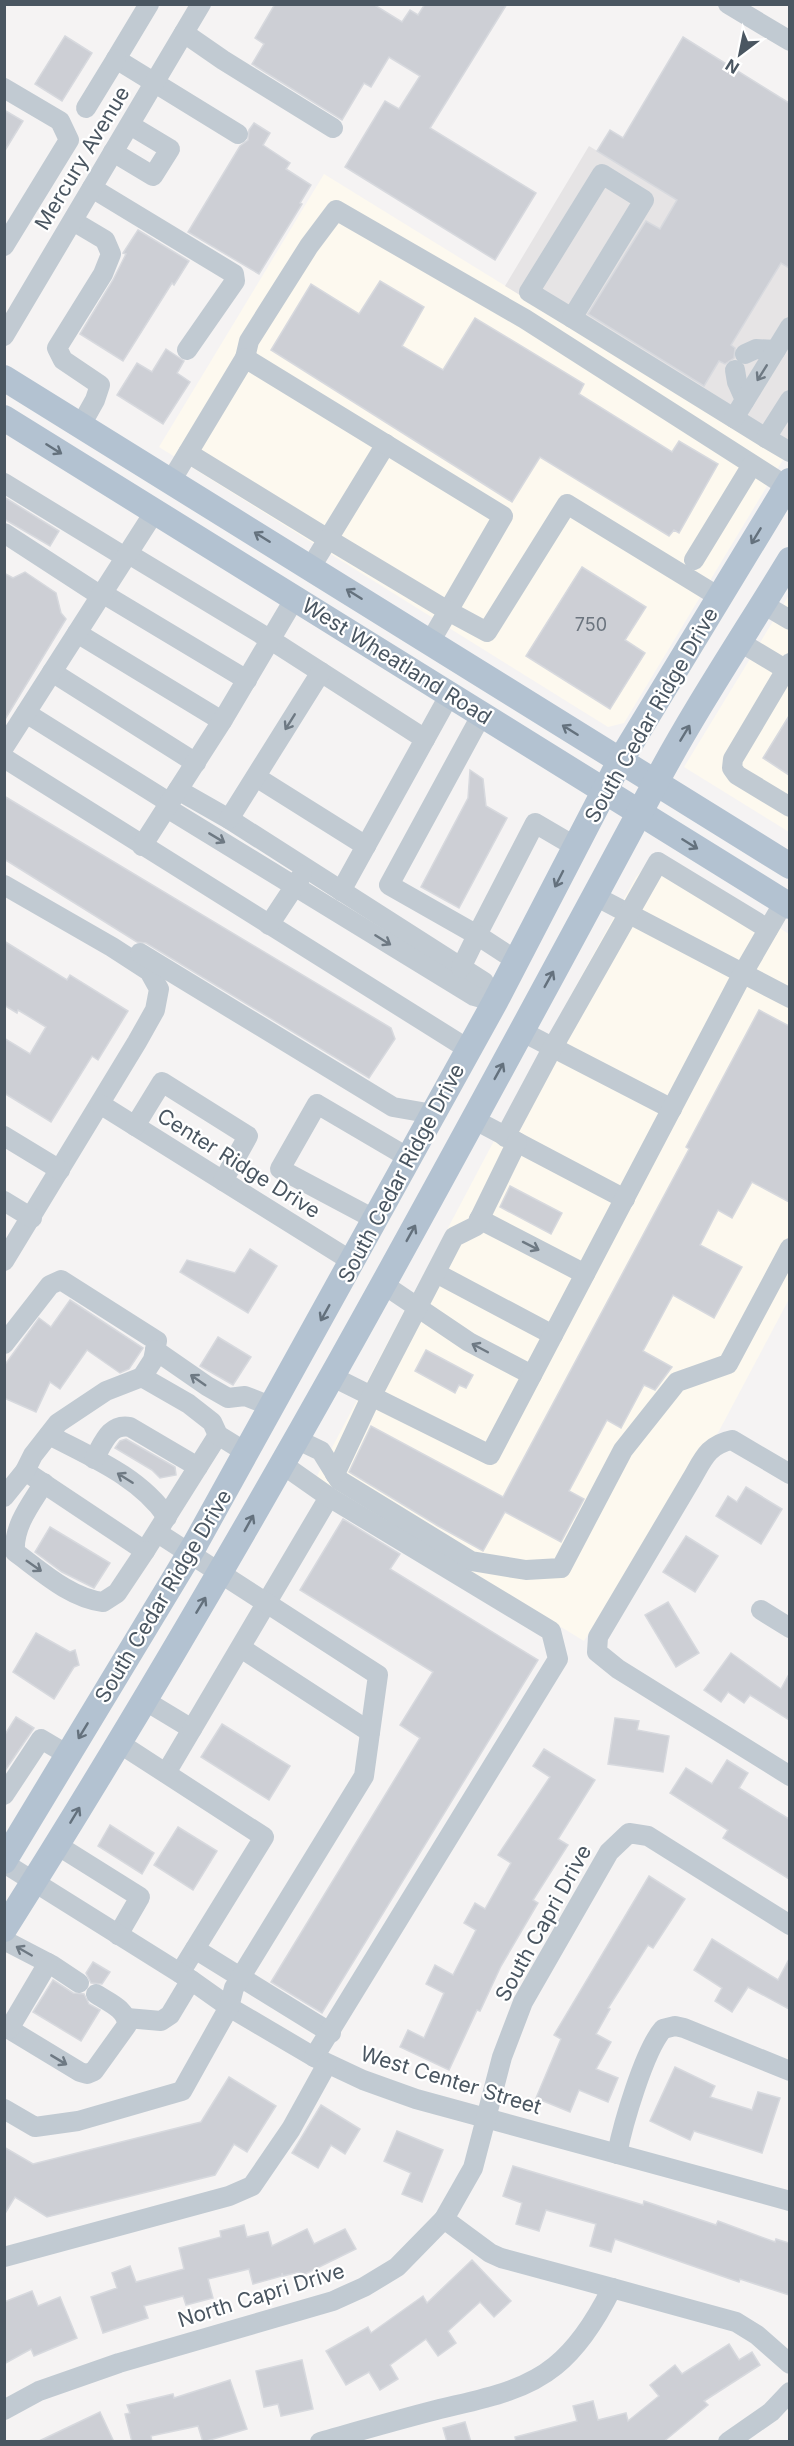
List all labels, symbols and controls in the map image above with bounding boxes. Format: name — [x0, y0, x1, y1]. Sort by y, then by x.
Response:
north arrow — [710, 24, 770, 84]
text: N — [722, 55, 743, 78]
street label: Mercury Avenue — [29, 82, 135, 234]
one-way arrow — [755, 364, 767, 381]
one-way arrow — [45, 443, 62, 455]
one-way arrow — [749, 527, 761, 544]
one-way arrow — [254, 530, 271, 542]
one-way arrow — [346, 588, 363, 601]
street label: West Wheatland Road — [298, 592, 496, 730]
street label: South Cedar Ridge Drive — [579, 603, 723, 827]
house number: 750 — [575, 614, 607, 635]
one-way arrow — [284, 713, 296, 730]
one-way arrow — [562, 724, 579, 736]
one-way arrow — [679, 725, 691, 742]
one-way arrow — [208, 833, 225, 845]
one-way arrow — [681, 838, 698, 850]
one-way arrow — [553, 870, 564, 888]
one-way arrow — [374, 935, 391, 947]
one-way arrow — [544, 971, 555, 989]
street label: South Cedar Ridge Drive — [333, 1059, 469, 1287]
one-way arrow — [494, 1063, 505, 1081]
street label: Center Ridge Drive — [153, 1103, 325, 1223]
one-way arrow — [405, 1225, 417, 1242]
one-way arrow — [522, 1240, 539, 1252]
one-way arrow — [319, 1304, 331, 1321]
one-way arrow — [472, 1342, 489, 1354]
one-way arrow — [190, 1374, 207, 1386]
one-way arrow — [117, 1471, 134, 1483]
street label: South Cedar Ridge Drive — [89, 1485, 237, 1707]
one-way arrow — [243, 1515, 255, 1532]
one-way arrow — [26, 1560, 42, 1572]
one-way arrow — [196, 1597, 208, 1614]
one-way arrow — [77, 1722, 89, 1739]
one-way arrow — [69, 1807, 81, 1824]
street label: South Capri Drive — [490, 1840, 596, 2006]
one-way arrow — [16, 1945, 33, 1957]
street label: West Center Street — [358, 2041, 545, 2119]
one-way arrow — [50, 2054, 67, 2066]
street label: North Capri Drive — [175, 2258, 347, 2332]

